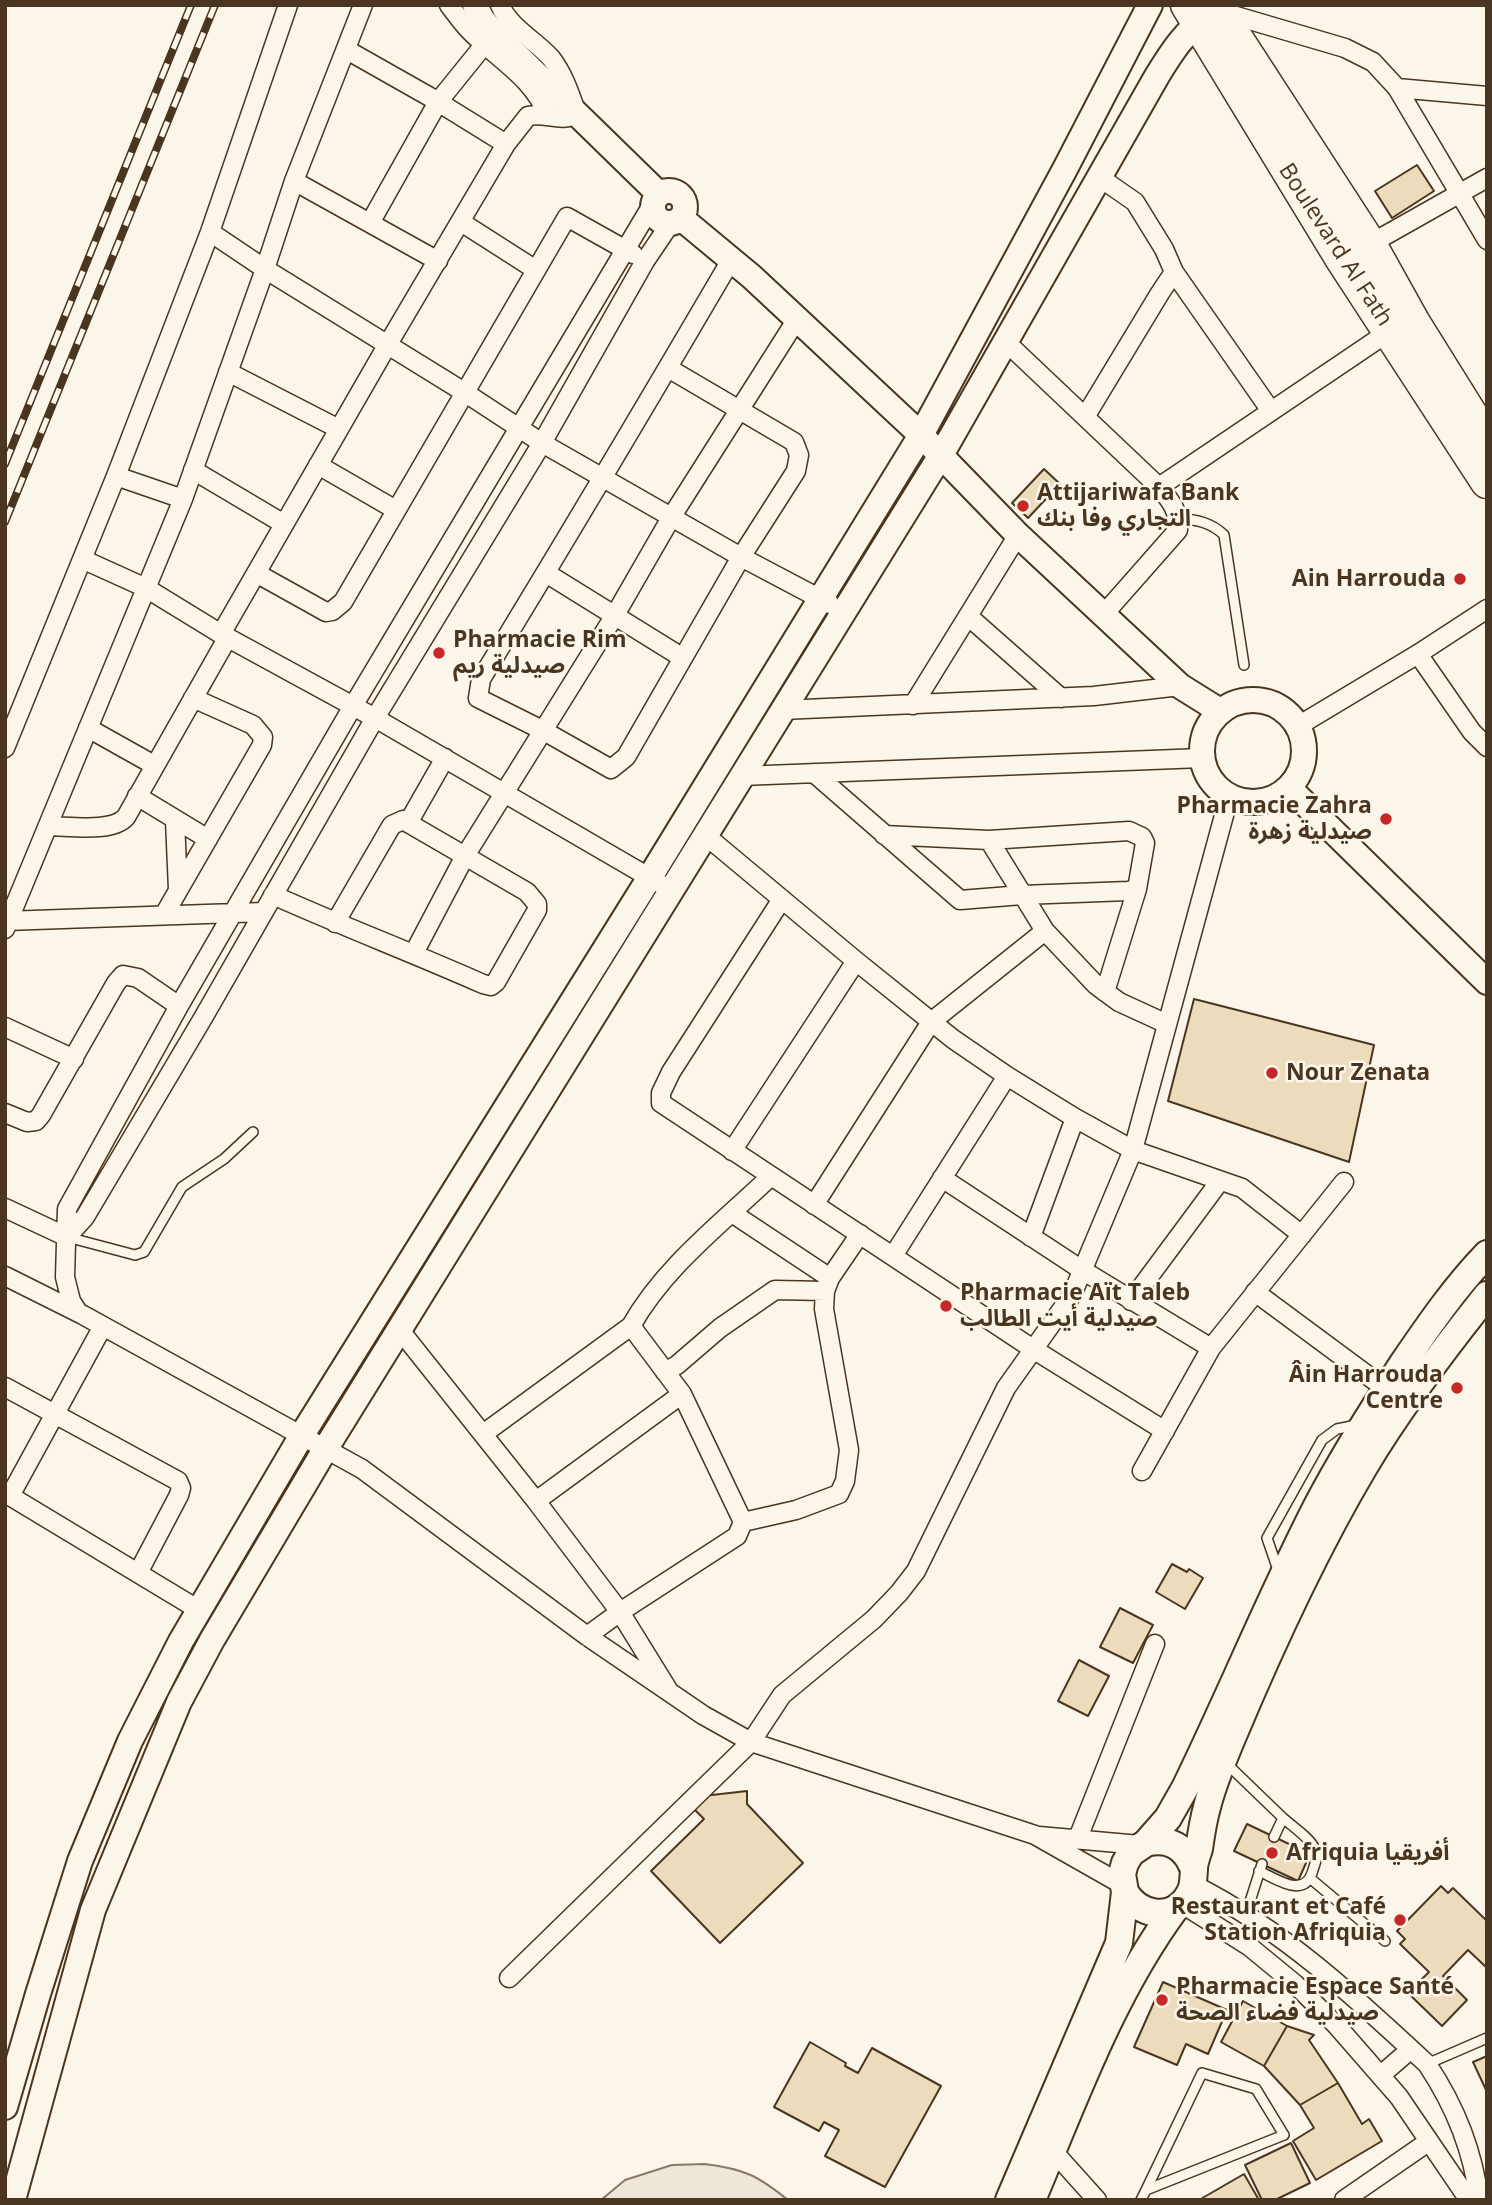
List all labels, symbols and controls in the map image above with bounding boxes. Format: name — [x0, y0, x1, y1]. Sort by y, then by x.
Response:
street label: Boulevard Al Fath — [1272, 158, 1398, 332]
place label: Attijariwafa Bank التجاري وفا بنك — [1037, 479, 1239, 533]
marker: Attijariwafa Bank التجاري وفا بنك — [1015, 498, 1031, 514]
place label: Ain Harrouda — [1292, 565, 1446, 593]
marker: Ain Harrouda — [1452, 571, 1468, 587]
place label: Pharmacie Rim صيدلية ريم — [453, 626, 627, 680]
marker: Pharmacie Rim صيدلية ريم — [431, 645, 447, 661]
place label: Pharmacie Zahra صيدلية زهرة — [1177, 792, 1372, 846]
marker: Pharmacie Zahra صيدلية زهرة — [1378, 811, 1394, 827]
place label: Nour Zenata — [1286, 1059, 1430, 1087]
marker: Nour Zenata — [1264, 1065, 1280, 1081]
place label: Pharmacie Aït Taleb صيدلية أيت الطالب — [960, 1279, 1190, 1333]
marker: Pharmacie Aït Taleb صيدلية أيت الطالب — [938, 1298, 954, 1314]
place label: Âin Harrouda Centre — [1289, 1361, 1443, 1415]
marker: Âin Harrouda Centre — [1449, 1380, 1465, 1396]
place label: Afriquia أفريقيا — [1286, 1839, 1449, 1867]
marker: Afriquia أفريقيا — [1264, 1845, 1280, 1861]
place label: Restaurant et Café Station Afriquia — [1171, 1893, 1386, 1947]
marker: Restaurant et Café Station Afriquia — [1392, 1912, 1408, 1928]
place label: Pharmacie Espace Santé صيدلية فضاء الصحة — [1176, 1973, 1454, 2027]
marker: Pharmacie Espace Santé صيدلية فضاء الصحة — [1154, 1992, 1170, 2008]

